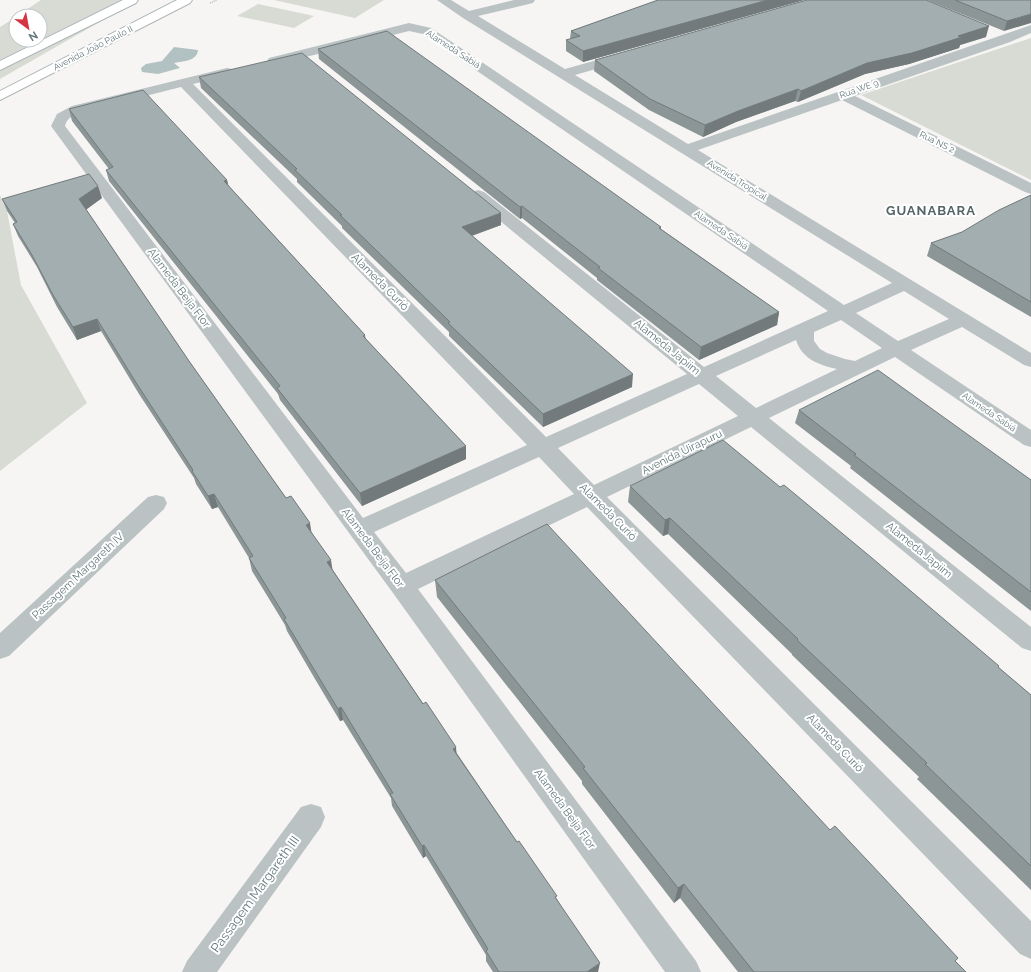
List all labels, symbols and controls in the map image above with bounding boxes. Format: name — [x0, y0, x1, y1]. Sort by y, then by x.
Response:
north arrow — [8, 8, 48, 48]
street label: Avenida João Paulo II — [52, 24, 134, 72]
text: N — [26, 28, 40, 44]
street label: Alameda Sabiá — [424, 28, 482, 70]
street label: Rua WE 9 — [838, 78, 880, 100]
street label: Rua NS 2 — [918, 129, 956, 155]
street label: Avenida Tropical — [705, 158, 769, 203]
district label: GUANABARA — [886, 203, 976, 218]
street label: Alameda Sabiá — [692, 208, 750, 252]
street label: Alameda Beija Flor — [145, 246, 213, 330]
street label: Alameda Curió — [349, 251, 412, 314]
street label: Alameda Japiim — [631, 316, 703, 378]
street label: Alameda Sabiá — [960, 390, 1018, 434]
street label: Avenida Uirapuru — [640, 427, 724, 477]
street label: Alameda Curió — [577, 481, 640, 544]
street label: Alameda Beija Flor — [339, 506, 407, 590]
street label: Alameda Japiim — [883, 519, 955, 581]
street label: Passagem Margareth IV — [29, 530, 127, 622]
street label: Alameda Curió — [804, 711, 866, 775]
street label: Alameda Beija Flor — [532, 766, 599, 852]
street label: Passagem Margareth III — [208, 833, 302, 955]

